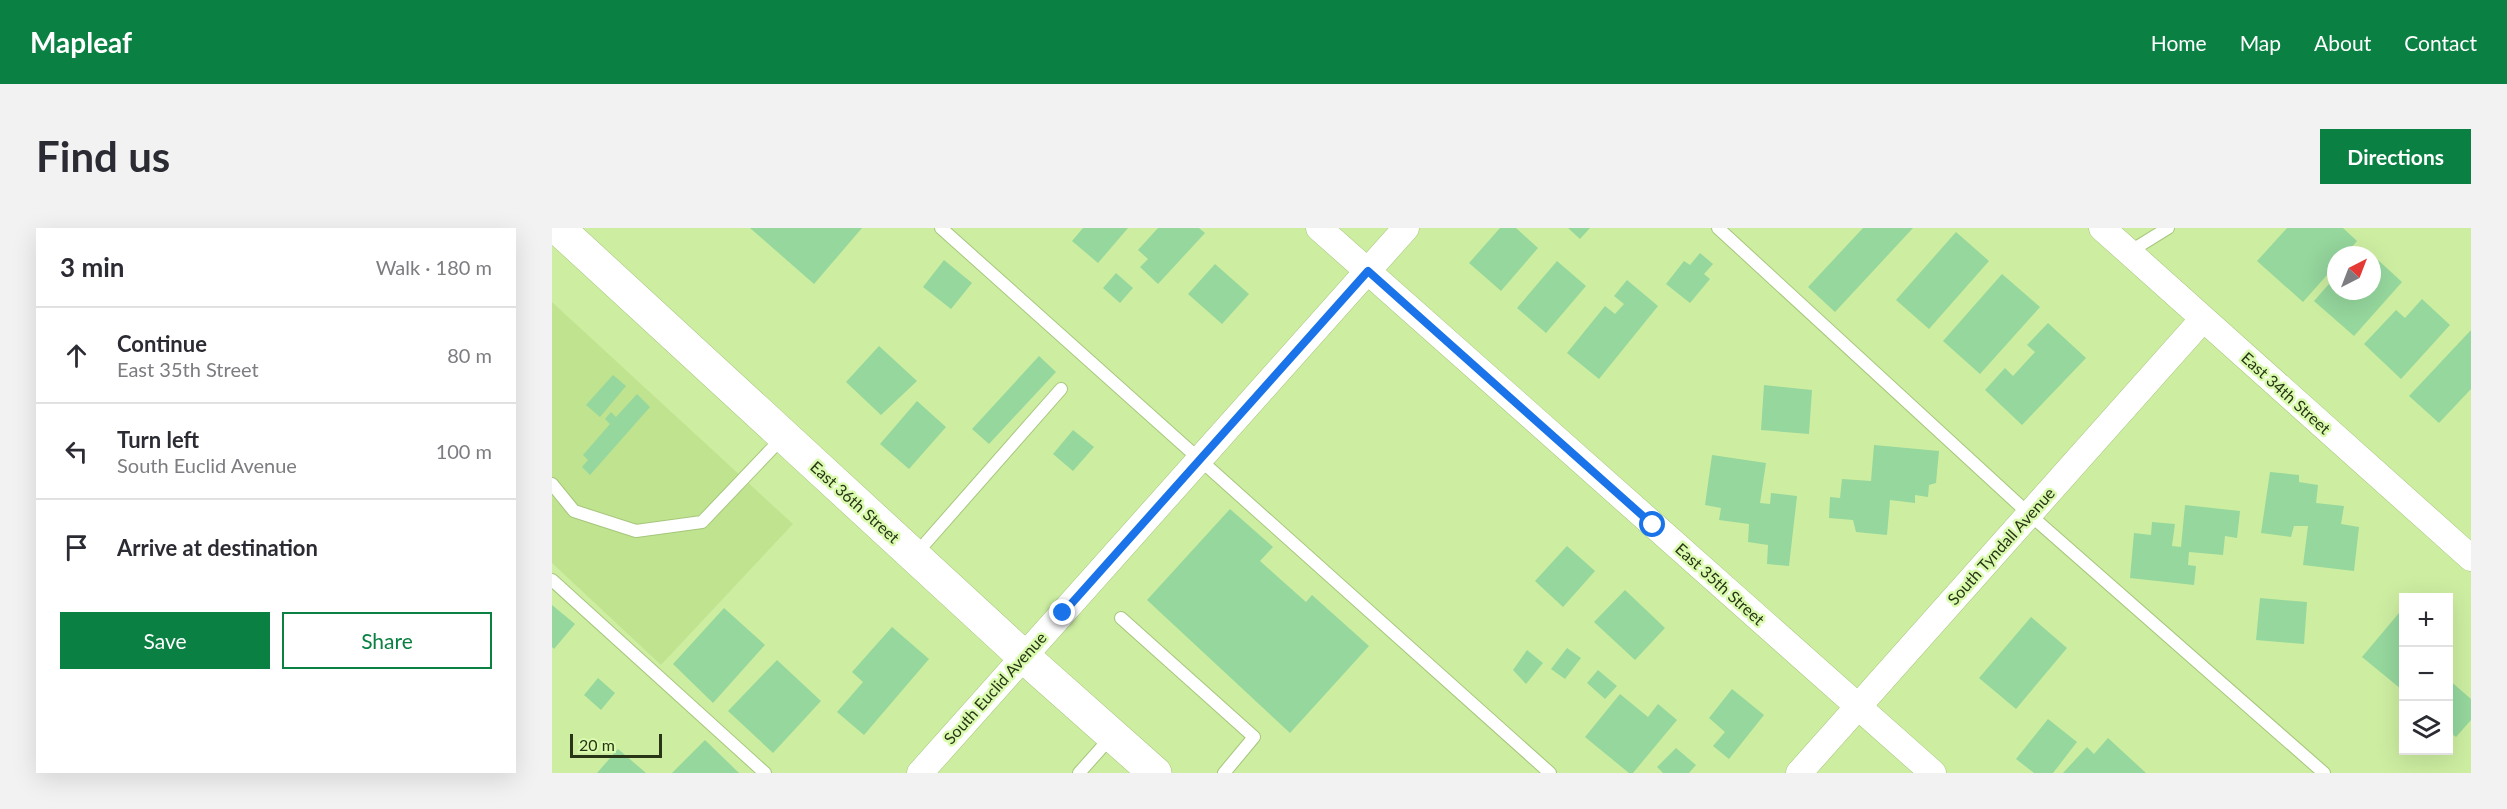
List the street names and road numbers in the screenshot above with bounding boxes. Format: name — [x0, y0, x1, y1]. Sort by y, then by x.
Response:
street label: East 34th Street — [2238, 348, 2335, 438]
street label: East 36th Street — [807, 457, 904, 547]
street label: South Tyndall Avenue — [1943, 483, 2058, 608]
street label: East 35th Street — [1672, 539, 1769, 629]
street label: South Euclid Avenue — [939, 628, 1050, 748]

